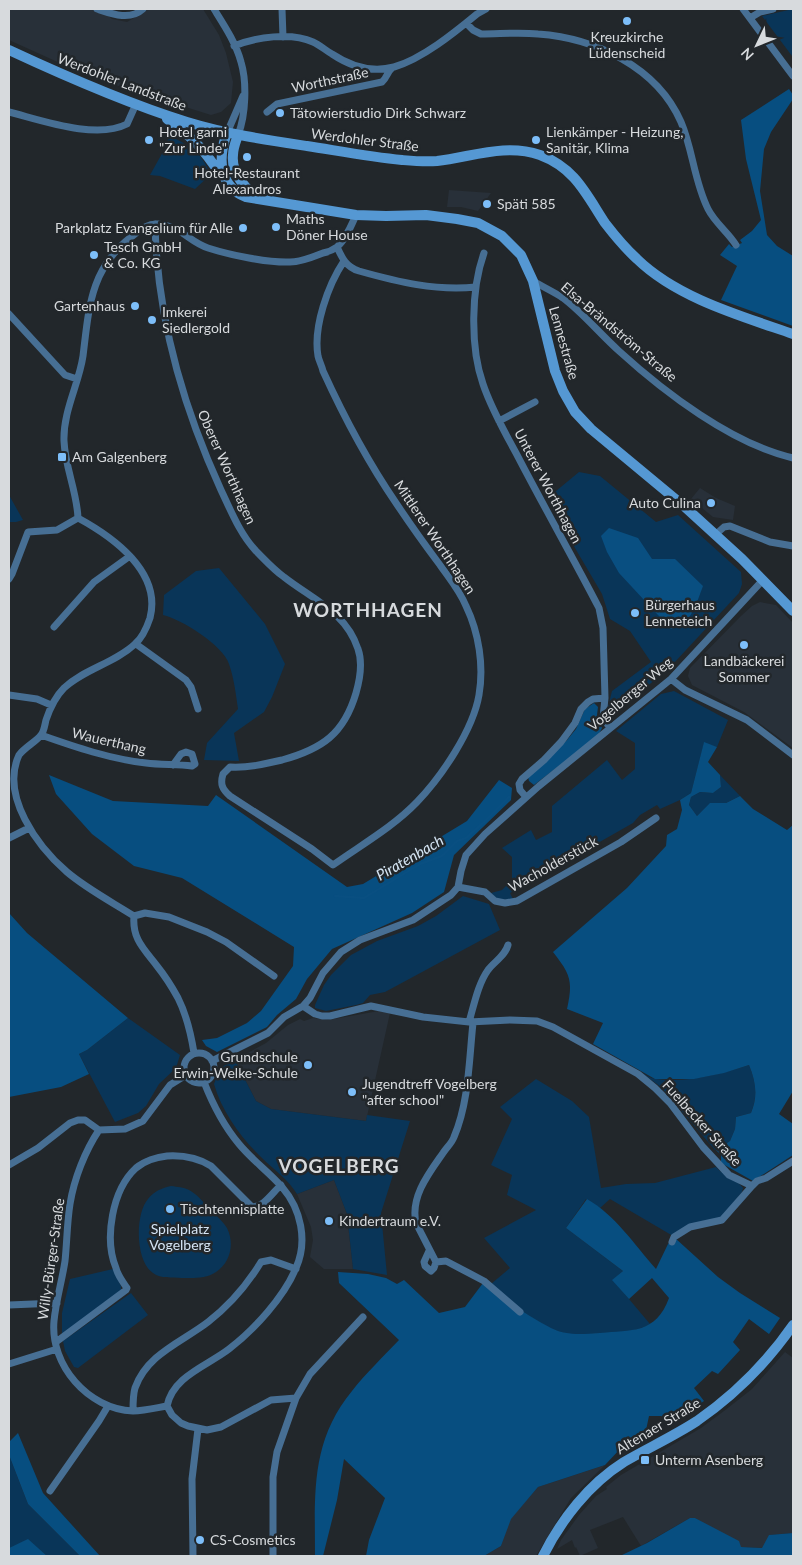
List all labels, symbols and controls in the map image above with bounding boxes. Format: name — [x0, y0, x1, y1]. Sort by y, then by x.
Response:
marker: Kreuzkirche Lüdenscheid — [621, 15, 633, 27]
north arrow — [732, 20, 782, 70]
place label: Kreuzkirche Lüdenscheid — [589, 28, 665, 61]
text: N — [737, 44, 757, 64]
street label: Werdohler Landstraße — [55, 49, 189, 114]
street label: Worthstraße — [290, 63, 370, 96]
place label: Tätowierstudio Dirk Schwarz — [290, 104, 466, 121]
marker: Tätowierstudio Dirk Schwarz — [274, 107, 286, 119]
place label: Hotel garni "Zur Linde" — [159, 123, 227, 156]
place label: Lienkämper - Heizung, Sanitär, Klima — [546, 123, 683, 156]
street label: Werdohler Straße — [310, 124, 420, 155]
marker: Hotel garni "Zur Linde" — [143, 134, 155, 146]
marker: Lienkämper - Heizung, Sanitär, Klima — [530, 134, 542, 146]
marker: Hotel-Restaurant Alexandros — [241, 151, 253, 163]
place label: Hotel-Restaurant Alexandros — [194, 164, 300, 197]
place label: Späti 585 — [497, 195, 556, 212]
marker: Späti 585 — [481, 198, 493, 210]
place label: Maths Döner House — [286, 210, 368, 243]
place label: Parkplatz Evangelium für Alle — [55, 219, 233, 236]
marker: Maths Döner House — [270, 221, 282, 233]
marker: Parkplatz Evangelium für Alle — [237, 222, 249, 234]
place label: Tesch GmbH & Co. KG — [104, 238, 182, 271]
marker: Tesch GmbH & Co. KG — [88, 249, 100, 261]
street label: Elsa-Brändström-Straße — [558, 278, 681, 385]
place label: Gartenhaus — [54, 297, 125, 314]
marker: Gartenhaus — [129, 300, 141, 312]
place label: Imkerei Siedlergold — [162, 303, 230, 336]
street label: Lennestraße — [546, 304, 583, 382]
marker: Imkerei Siedlergold — [146, 314, 158, 326]
street label: Oberer Worthhagen — [195, 407, 260, 527]
street label: Unterer Worthhagen — [511, 426, 586, 546]
place label: Am Galgenberg — [72, 448, 167, 465]
marker: Am Galgenberg — [56, 451, 68, 463]
street label: Mittlerer Worthhagen — [391, 477, 480, 597]
place label: Auto Culina — [629, 494, 701, 511]
marker: Auto Culina — [705, 497, 717, 509]
place label: Bürgerhaus Lenneteich — [645, 596, 715, 629]
district label: WORTHHAGEN — [293, 598, 443, 621]
marker: Bürgerhaus Lenneteich — [629, 607, 641, 619]
marker: Landbäckerei Sommer — [738, 639, 750, 651]
place label: Landbäckerei Sommer — [704, 652, 784, 685]
street label: Vogelberger Weg — [584, 653, 676, 734]
street label: Wauerthang — [70, 724, 148, 757]
water label: Piratenbach — [373, 831, 446, 884]
street label: Wacholderstück — [505, 832, 601, 895]
place label: Grundschule Erwin-Welke-Schule — [174, 1048, 298, 1081]
marker: Grundschule Erwin-Welke-Schule — [302, 1059, 314, 1071]
place label: Jugendtreff Vogelberg "after school" — [362, 1075, 497, 1108]
street label: Fuelbecker Straße — [659, 1076, 746, 1169]
marker: Jugendtreff Vogelberg "after school" — [346, 1086, 358, 1098]
district label: VOGELBERG — [278, 1154, 399, 1177]
street label: Willy-Bürger-Straße — [34, 1197, 67, 1321]
place label: Tischtennisplatte — [180, 1200, 284, 1217]
marker: Tischtennisplatte — [164, 1203, 176, 1215]
place label: Kindertraum e.V. — [339, 1212, 441, 1229]
marker: Kindertraum e.V. — [323, 1215, 335, 1227]
park label: Spielplatz Vogelberg — [149, 1220, 211, 1253]
street label: Altenaer Straße — [612, 1394, 703, 1457]
place label: Unterm Asenberg — [655, 1451, 763, 1468]
marker: Unterm Asenberg — [639, 1454, 651, 1466]
place label: CS-Cosmetics — [210, 1531, 296, 1548]
marker: CS-Cosmetics — [194, 1534, 206, 1546]

